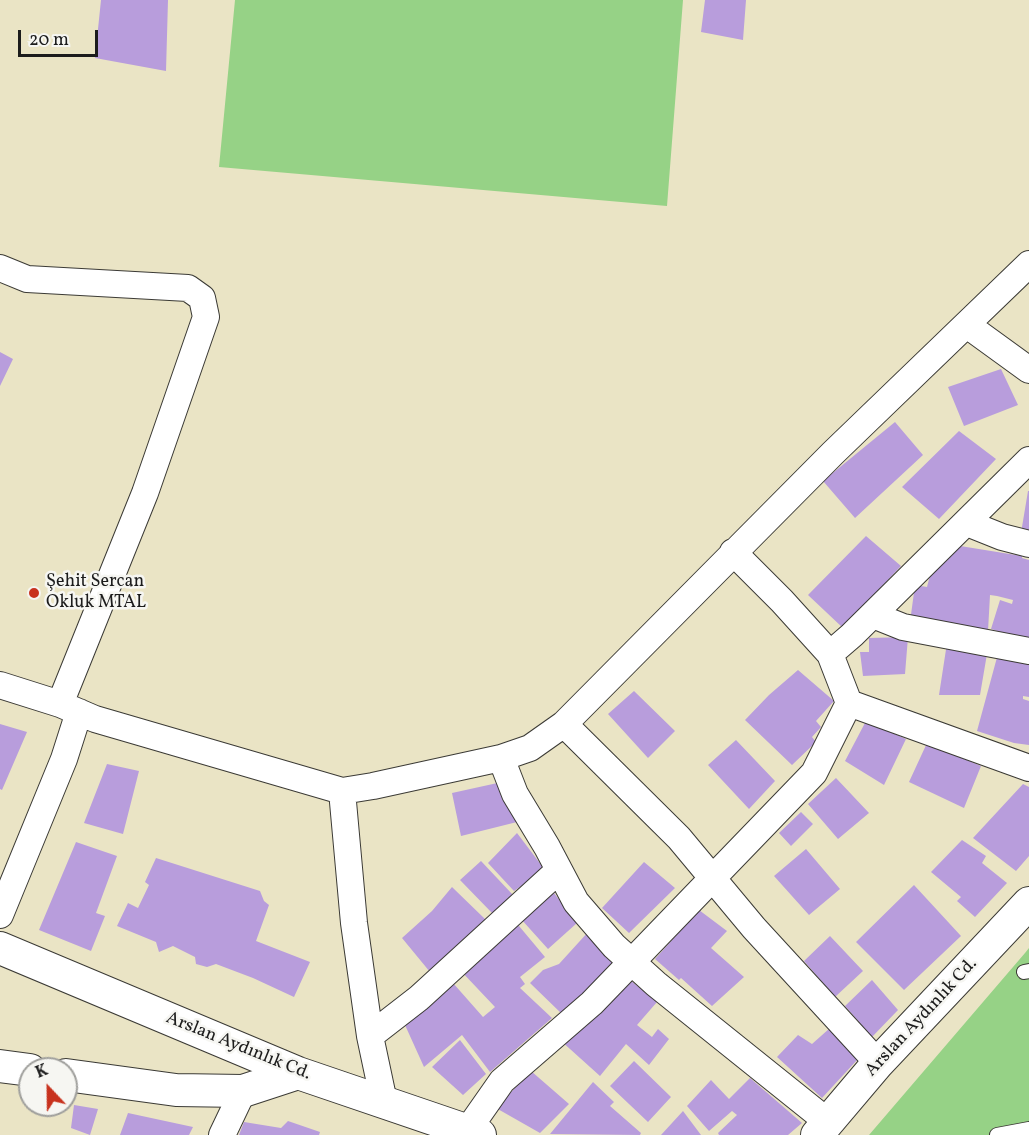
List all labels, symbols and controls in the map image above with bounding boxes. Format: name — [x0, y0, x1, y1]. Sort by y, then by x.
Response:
scale bar — [21, 18, 100, 56]
text: 20 m — [29, 28, 69, 53]
place label: Şehit Sercan Okluk MTAL — [46, 572, 146, 614]
marker: Şehit Sercan Okluk MTAL — [27, 586, 41, 600]
street label: Arslan Aydınlık Cd. — [861, 954, 983, 1082]
street label: Arslan Aydınlık Cd. — [162, 1008, 314, 1086]
north arrow — [18, 1057, 78, 1117]
text: K — [33, 1060, 52, 1085]

